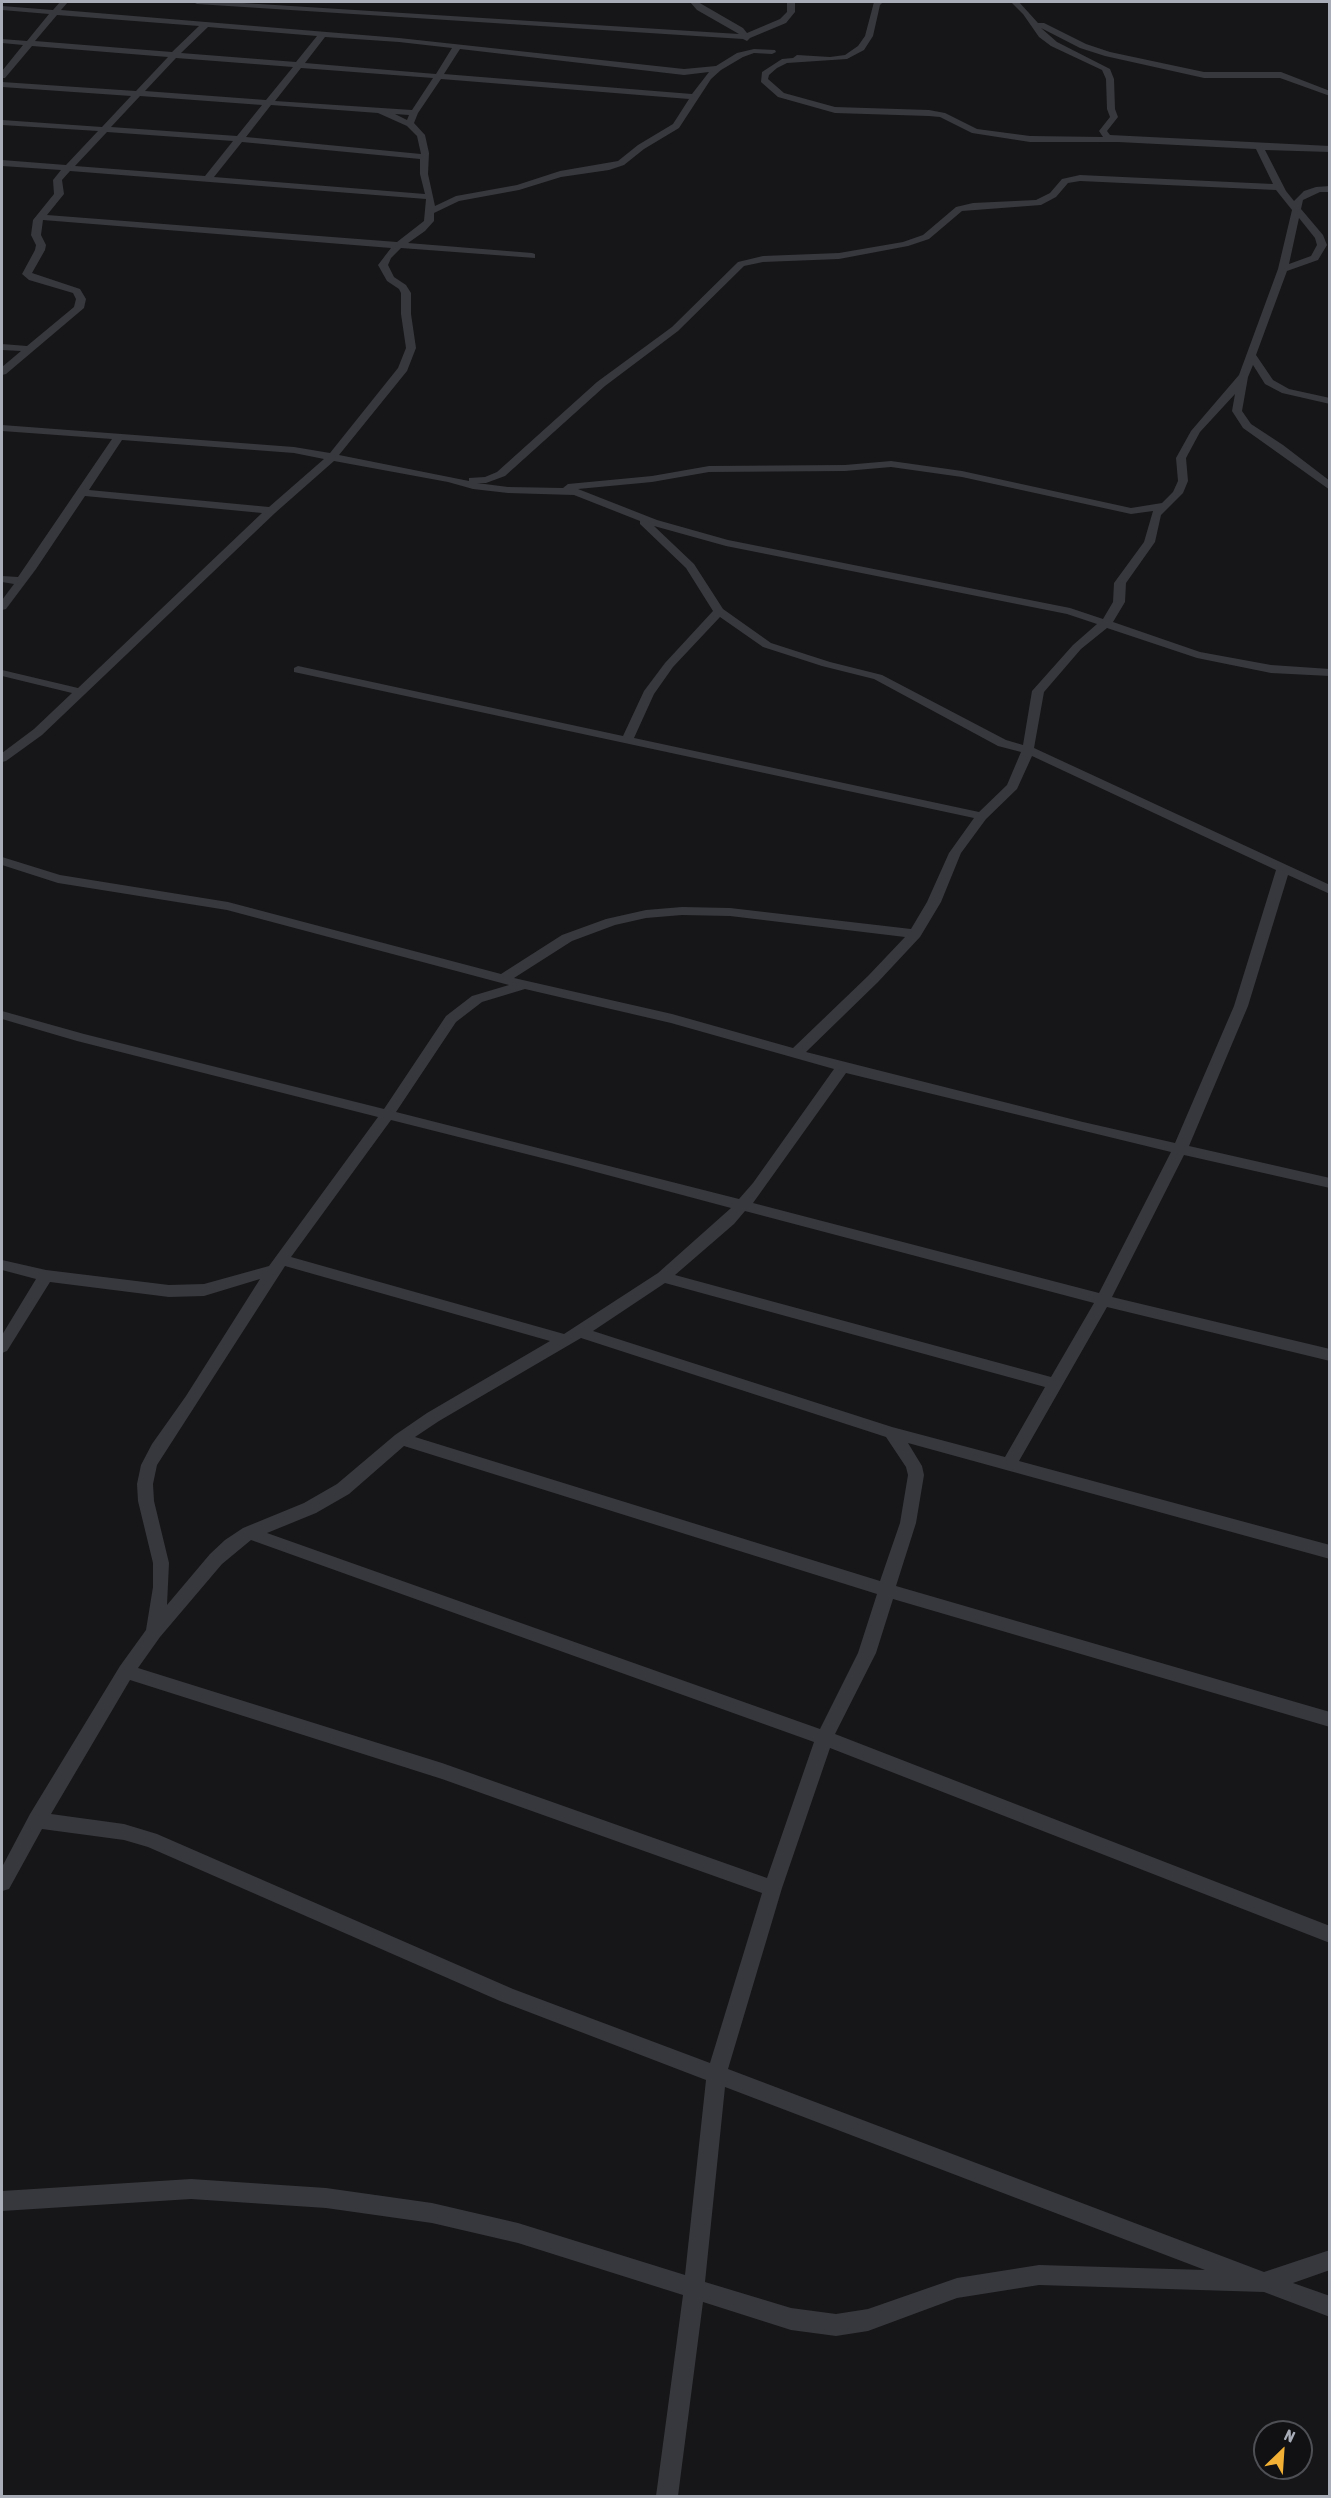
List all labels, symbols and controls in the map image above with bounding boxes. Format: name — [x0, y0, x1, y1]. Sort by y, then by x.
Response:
north arrow — [1253, 2420, 1313, 2480]
text: N — [1282, 2425, 1298, 2446]

